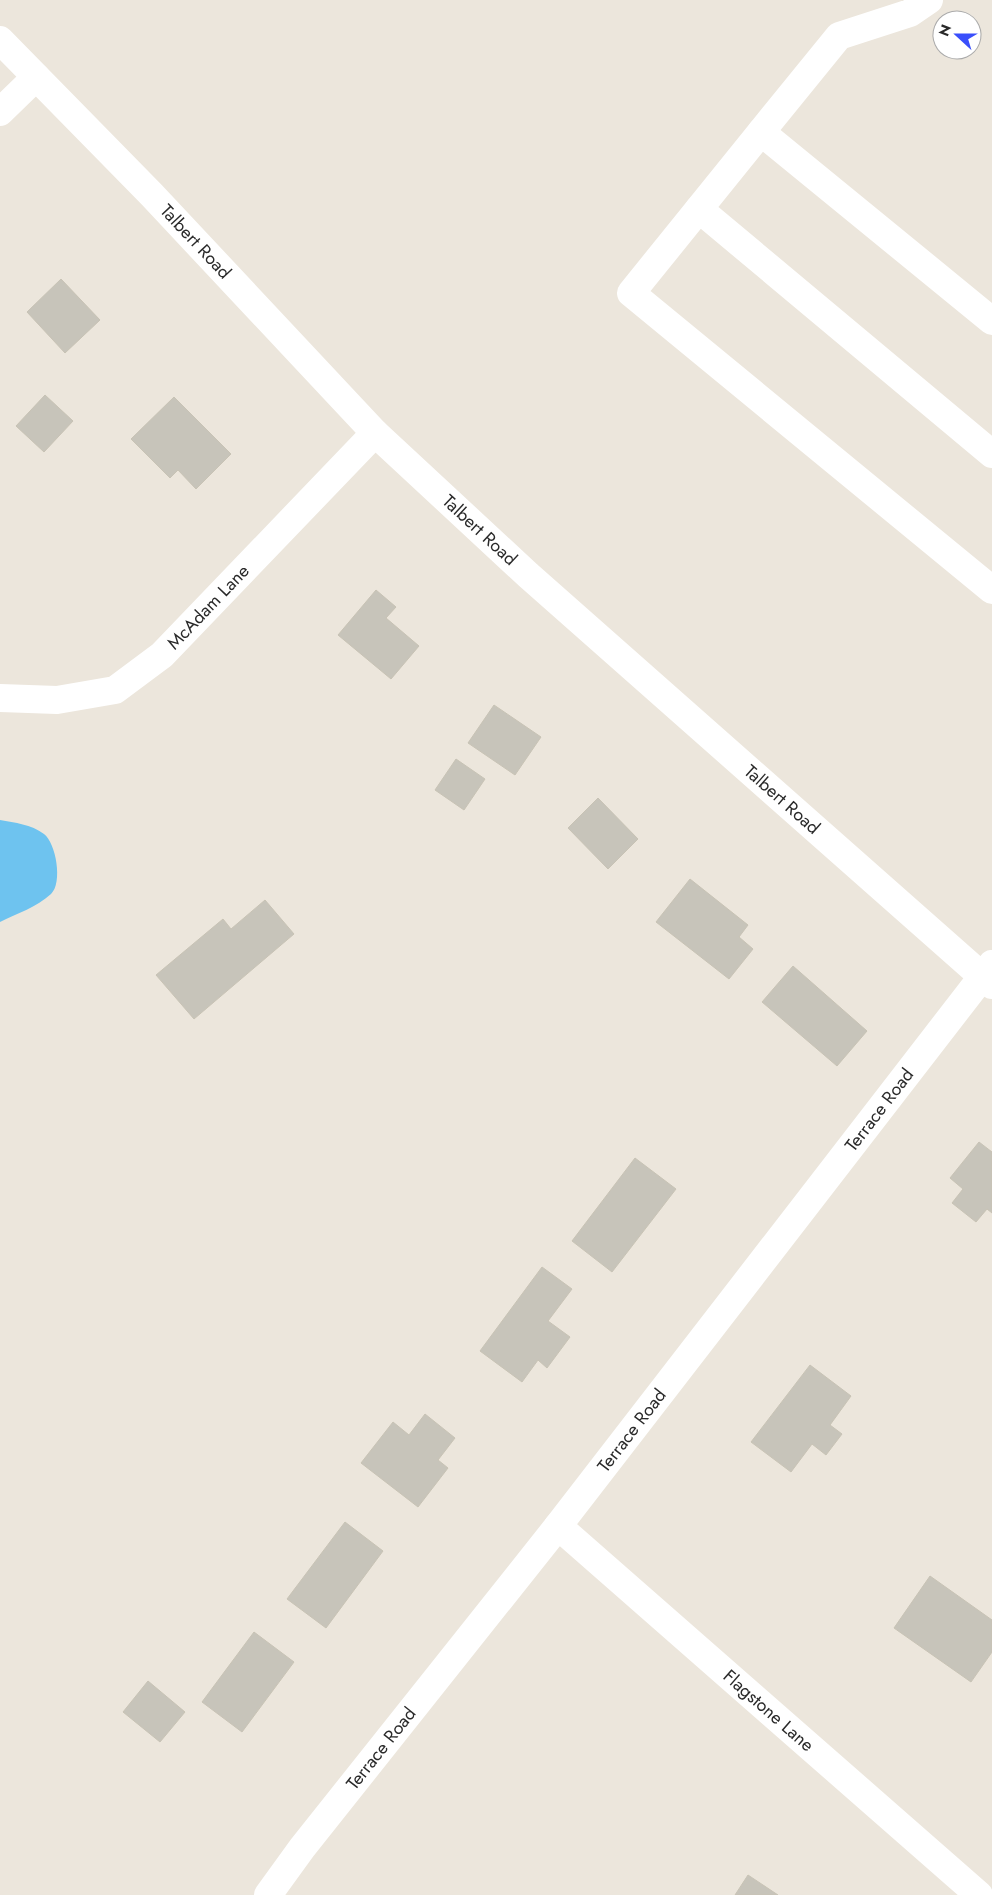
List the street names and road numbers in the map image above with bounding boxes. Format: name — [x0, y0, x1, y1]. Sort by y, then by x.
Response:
street label: Talbert Road — [154, 199, 237, 285]
street label: Talbert Road — [436, 489, 523, 572]
street label: McAdam Lane — [161, 559, 255, 655]
street label: Talbert Road — [738, 759, 826, 840]
street label: Terrace Road — [839, 1063, 920, 1157]
street label: Terrace Road — [591, 1383, 672, 1478]
street label: Flagstone Lane — [717, 1663, 820, 1758]
street label: Terrace Road — [340, 1702, 422, 1795]

